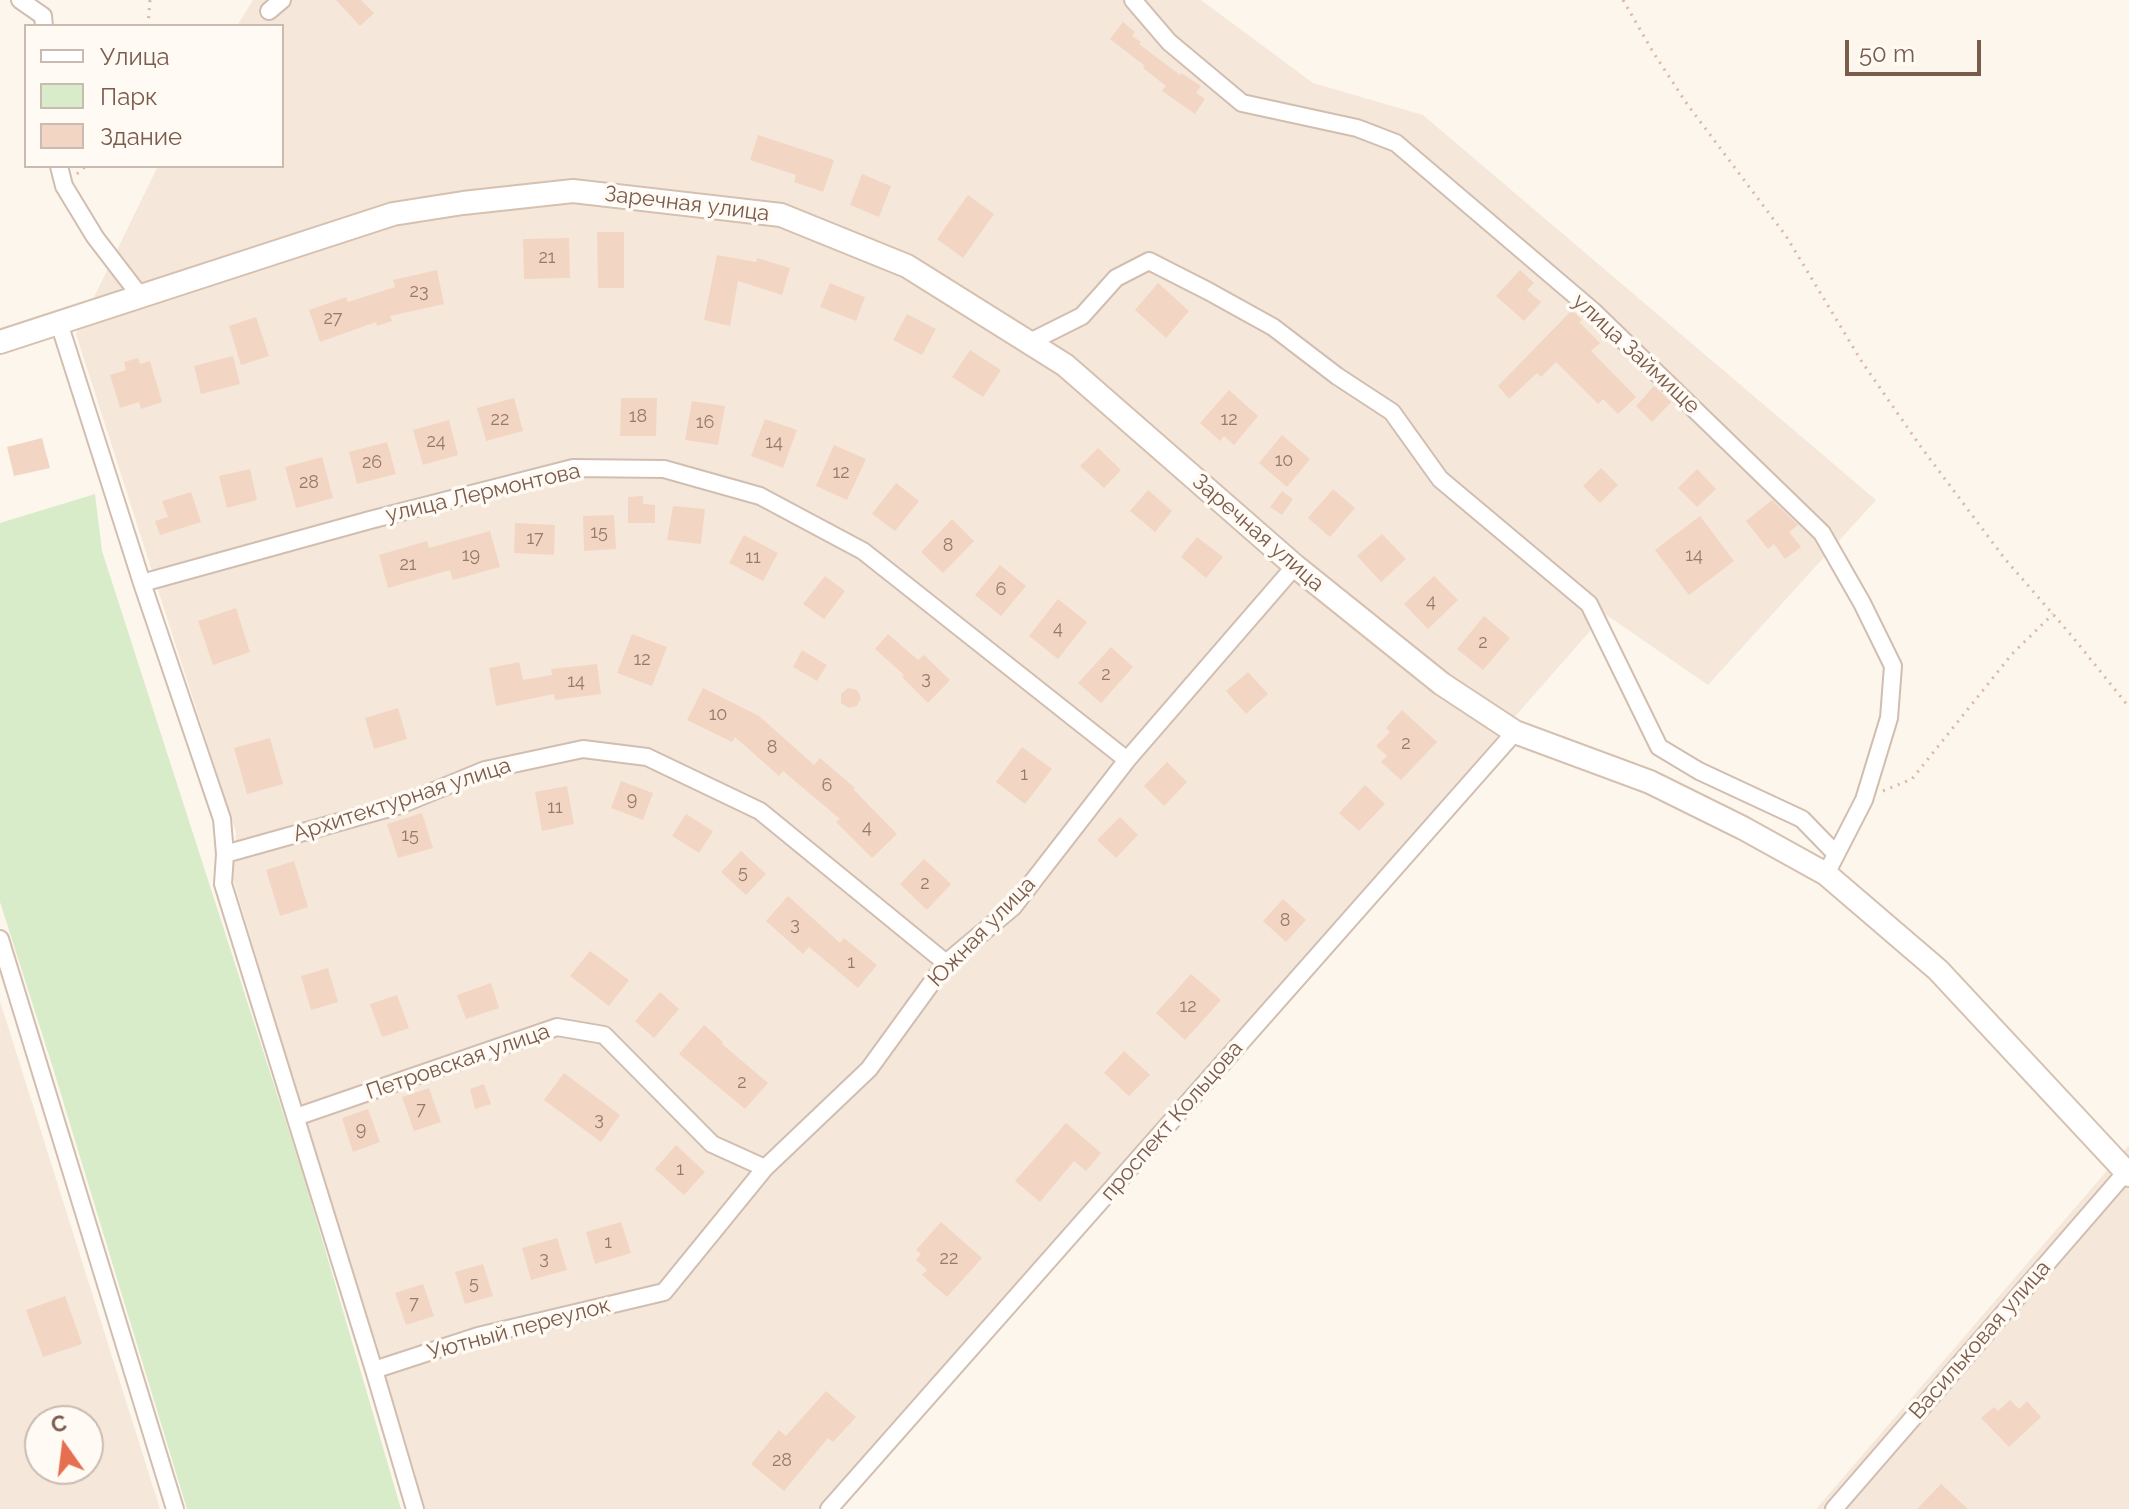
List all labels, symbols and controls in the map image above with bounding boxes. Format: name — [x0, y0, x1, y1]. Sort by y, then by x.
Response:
legend — [24, 24, 284, 168]
scale bar — [1849, 24, 1985, 74]
text: 50 m — [1859, 39, 1915, 68]
text: Улица — [100, 42, 170, 71]
text: Парк — [100, 82, 158, 111]
text: Здание — [100, 122, 182, 151]
street label: Заречная улица — [603, 181, 771, 227]
house number: 21 — [538, 247, 556, 269]
house number: 23 — [410, 281, 428, 303]
street label: улица Займище — [1567, 288, 1705, 420]
house number: 27 — [323, 308, 343, 330]
house number: 18 — [629, 406, 647, 428]
house number: 22 — [491, 409, 509, 431]
house number: 12 — [1220, 409, 1238, 431]
house number: 16 — [696, 412, 714, 434]
house number: 24 — [426, 431, 446, 453]
house number: 14 — [765, 432, 783, 454]
house number: 10 — [1275, 450, 1293, 472]
house number: 26 — [362, 452, 382, 474]
street label: улица Лермонтова — [383, 458, 583, 528]
house number: 12 — [832, 462, 850, 484]
street label: Заречная улица — [1187, 469, 1329, 597]
house number: 28 — [299, 472, 319, 494]
house number: 15 — [590, 522, 608, 544]
house number: 17 — [526, 528, 544, 550]
house number: 8 — [943, 535, 953, 557]
house number: 19 — [462, 545, 480, 567]
house number: 14 — [1685, 545, 1703, 567]
house number: 11 — [745, 547, 761, 569]
house number: 21 — [399, 554, 417, 576]
house number: 6 — [996, 579, 1006, 601]
house number: 4 — [1426, 591, 1436, 613]
house number: 4 — [1053, 618, 1063, 640]
house number: 2 — [1478, 632, 1488, 654]
house number: 12 — [633, 649, 651, 671]
house number: 2 — [1101, 664, 1111, 686]
house number: 3 — [921, 668, 931, 690]
house number: 14 — [567, 671, 585, 693]
house number: 10 — [709, 704, 727, 726]
house number: 2 — [1401, 733, 1411, 755]
house number: 8 — [767, 737, 777, 759]
street label: Архитектурная улица — [290, 752, 514, 848]
house number: 1 — [1020, 764, 1028, 786]
house number: 6 — [822, 775, 832, 797]
house number: 9 — [627, 789, 637, 811]
house number: 11 — [547, 797, 563, 819]
house number: 4 — [862, 817, 872, 839]
house number: 15 — [401, 825, 419, 847]
house number: 5 — [738, 862, 748, 884]
street label: Южная улица — [923, 871, 1041, 993]
house number: 2 — [920, 873, 930, 895]
house number: 8 — [1280, 910, 1290, 932]
house number: 3 — [790, 914, 800, 936]
house number: 1 — [847, 952, 855, 974]
house number: 12 — [1179, 996, 1197, 1018]
street label: Петровская улица — [363, 1018, 553, 1106]
street label: проспект Кольцова — [1095, 1036, 1249, 1206]
house number: 2 — [737, 1072, 747, 1094]
house number: 7 — [416, 1099, 426, 1121]
house number: 3 — [594, 1109, 604, 1131]
house number: 9 — [356, 1119, 366, 1141]
house number: 1 — [676, 1159, 684, 1181]
house number: 1 — [604, 1232, 612, 1254]
house number: 3 — [539, 1248, 549, 1270]
house number: 22 — [940, 1248, 958, 1270]
street label: Васильковая улица — [1904, 1255, 2056, 1425]
house number: 5 — [469, 1273, 479, 1295]
street label: Уютный переулок — [425, 1292, 613, 1366]
house number: 7 — [409, 1293, 419, 1315]
north arrow — [24, 1405, 104, 1485]
text: С — [48, 1409, 69, 1438]
house number: 28 — [772, 1450, 792, 1472]

